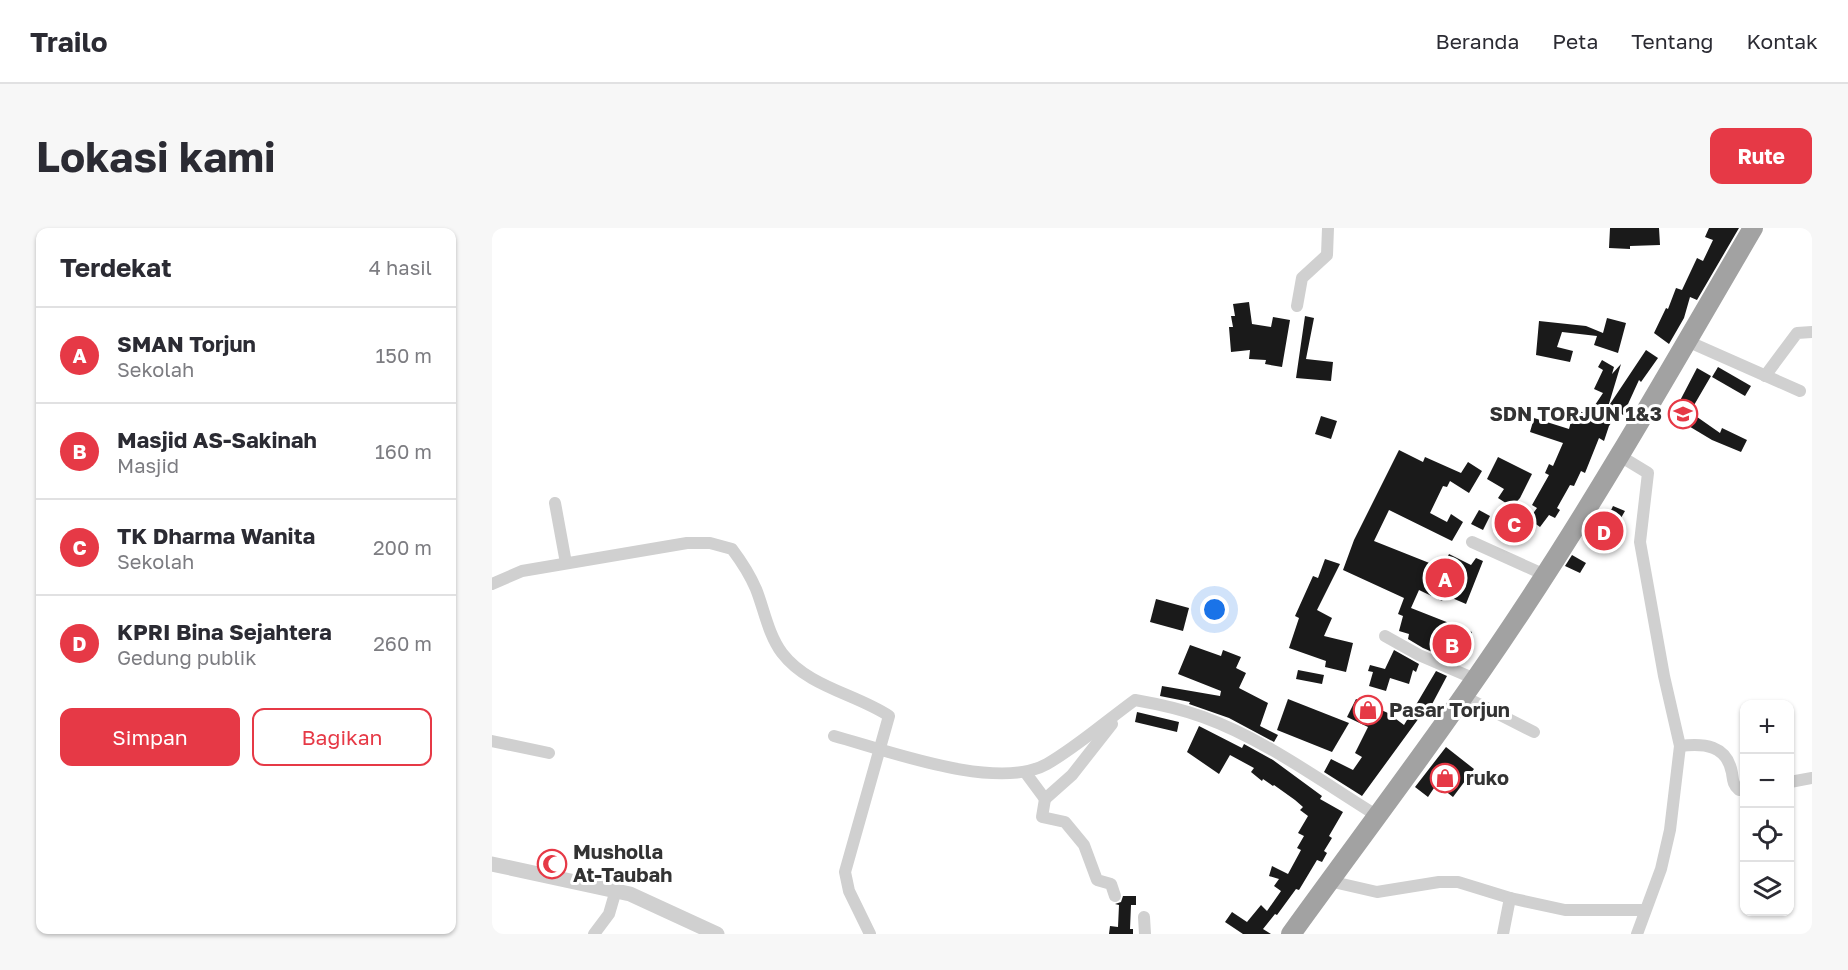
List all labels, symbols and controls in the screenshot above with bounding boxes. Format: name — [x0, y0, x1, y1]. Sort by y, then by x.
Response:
text: Trailo — [30, 25, 108, 58]
text: Beranda — [1436, 28, 1519, 54]
text: Peta — [1552, 28, 1598, 54]
text: Tentang — [1631, 28, 1713, 54]
text: Kontak — [1746, 28, 1818, 54]
button: Rute — [1710, 128, 1812, 184]
text: Lokasi kami — [36, 131, 276, 181]
text: Terdekat — [60, 252, 172, 283]
text: 4 hasil — [369, 255, 432, 279]
text: SMAN Torjun — [117, 330, 256, 357]
text: A — [72, 343, 87, 367]
text: 150 m — [376, 343, 432, 367]
text: Sekolah — [117, 357, 194, 381]
school or university icon: SDN TORJUN 1&3 — [1667, 398, 1699, 430]
place label: SDN TORJUN 1&3 — [1489, 401, 1662, 425]
text: Masjid AS-Sakinah — [117, 426, 317, 453]
text: B — [72, 439, 87, 463]
text: 160 m — [375, 439, 432, 463]
text: Masjid — [117, 453, 179, 477]
pin: C — [1494, 500, 1534, 546]
pin: D — [1584, 508, 1624, 554]
text: TK Dharma Wanita — [117, 522, 315, 549]
text: C — [72, 535, 87, 559]
text: 200 m — [373, 535, 432, 559]
text: Sekolah — [117, 549, 194, 573]
pin: A — [1426, 556, 1464, 600]
your location — [1200, 595, 1229, 624]
text: KPRI Bina Sejahtera — [117, 618, 332, 645]
pin: B — [1432, 622, 1472, 666]
text: D — [72, 631, 87, 655]
text: 260 m — [373, 631, 432, 655]
text: Gedung publik — [117, 645, 256, 669]
shop icon: Pasar Torjun — [1352, 694, 1384, 726]
place label: Pasar Torjun — [1389, 697, 1510, 721]
map controls — [1740, 700, 1794, 916]
button: + — [1740, 700, 1794, 754]
button: Simpan — [60, 708, 240, 766]
button: Bagikan — [252, 708, 432, 766]
button: − — [1740, 754, 1794, 808]
shop icon: ruko — [1429, 762, 1461, 794]
place label: ruko — [1466, 765, 1509, 789]
button: locate — [1740, 808, 1794, 862]
place label: Musholla At-Taubah — [573, 839, 672, 886]
mosque icon: Musholla At-Taubah — [536, 848, 568, 880]
button: layers — [1740, 862, 1794, 916]

